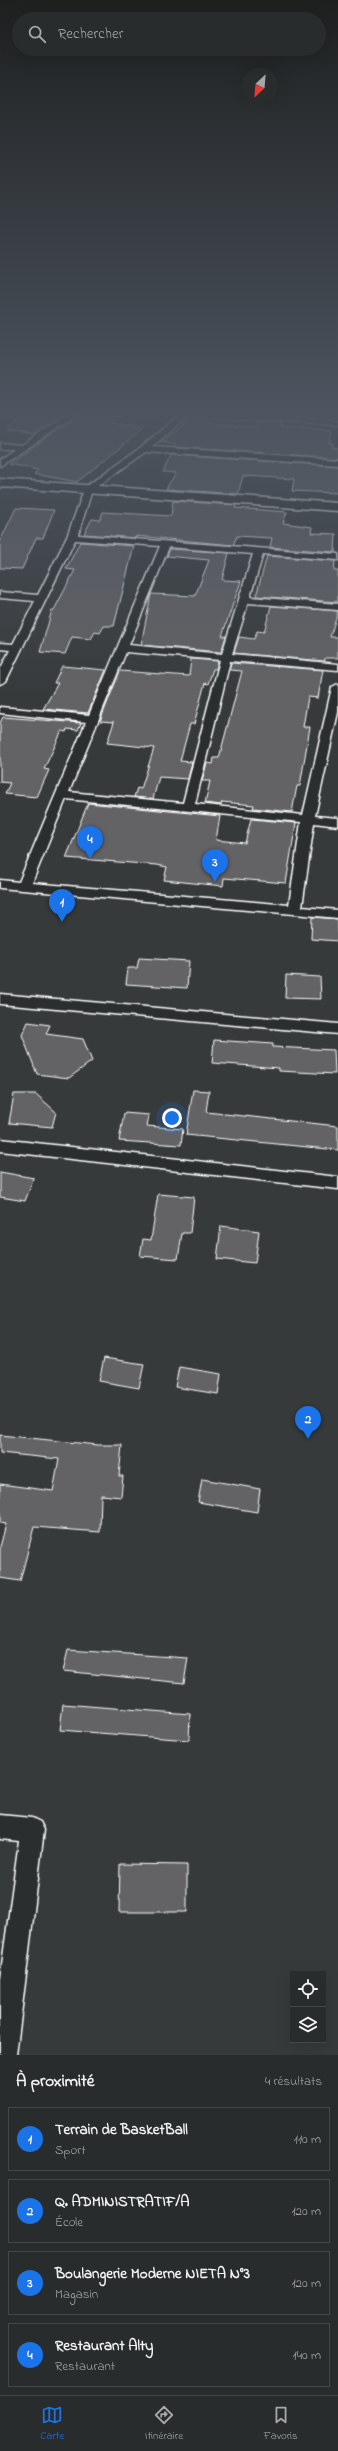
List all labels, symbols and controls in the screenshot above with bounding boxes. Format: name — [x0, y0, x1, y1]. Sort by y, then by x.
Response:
search box — [12, 12, 326, 56]
icon: search — [26, 23, 48, 45]
text: Rechercher — [58, 23, 123, 45]
north arrow — [242, 68, 278, 104]
pin: 4 — [77, 826, 103, 859]
pin: 3 — [202, 849, 228, 882]
pin: 1 — [49, 889, 75, 922]
your location — [162, 1108, 182, 1128]
pin: 2 — [295, 1406, 321, 1439]
map controls — [290, 1971, 326, 2043]
button: locate — [290, 1971, 326, 2007]
button: layers — [290, 2007, 326, 2043]
text: À proximité — [16, 2069, 94, 2094]
text: 4 résultats — [265, 2072, 322, 2091]
text: Terrain de BasketBall — [55, 2119, 188, 2141]
text: 1 — [28, 2130, 32, 2149]
text: 110 m — [294, 2130, 321, 2149]
text: Sport — [55, 2141, 86, 2160]
text: Q. ADMINISTRATIF/A — [55, 2191, 189, 2213]
text: 2 — [27, 2202, 33, 2221]
text: 120 m — [291, 2202, 321, 2221]
text: École — [55, 2213, 83, 2232]
text: Boulangerie Moderne NIETA N°3 — [55, 2263, 250, 2285]
text: 3 — [27, 2274, 33, 2293]
text: 120 m — [291, 2274, 321, 2293]
text: Magasin — [55, 2285, 98, 2304]
text: Restaurant Alty — [55, 2335, 153, 2357]
text: 4 — [27, 2346, 33, 2365]
text: 140 m — [293, 2346, 321, 2365]
text: Restaurant — [55, 2357, 115, 2376]
tab: Carte — [40, 2404, 64, 2444]
tab: Itinéraire — [145, 2404, 183, 2444]
tab: Favoris — [264, 2404, 298, 2444]

